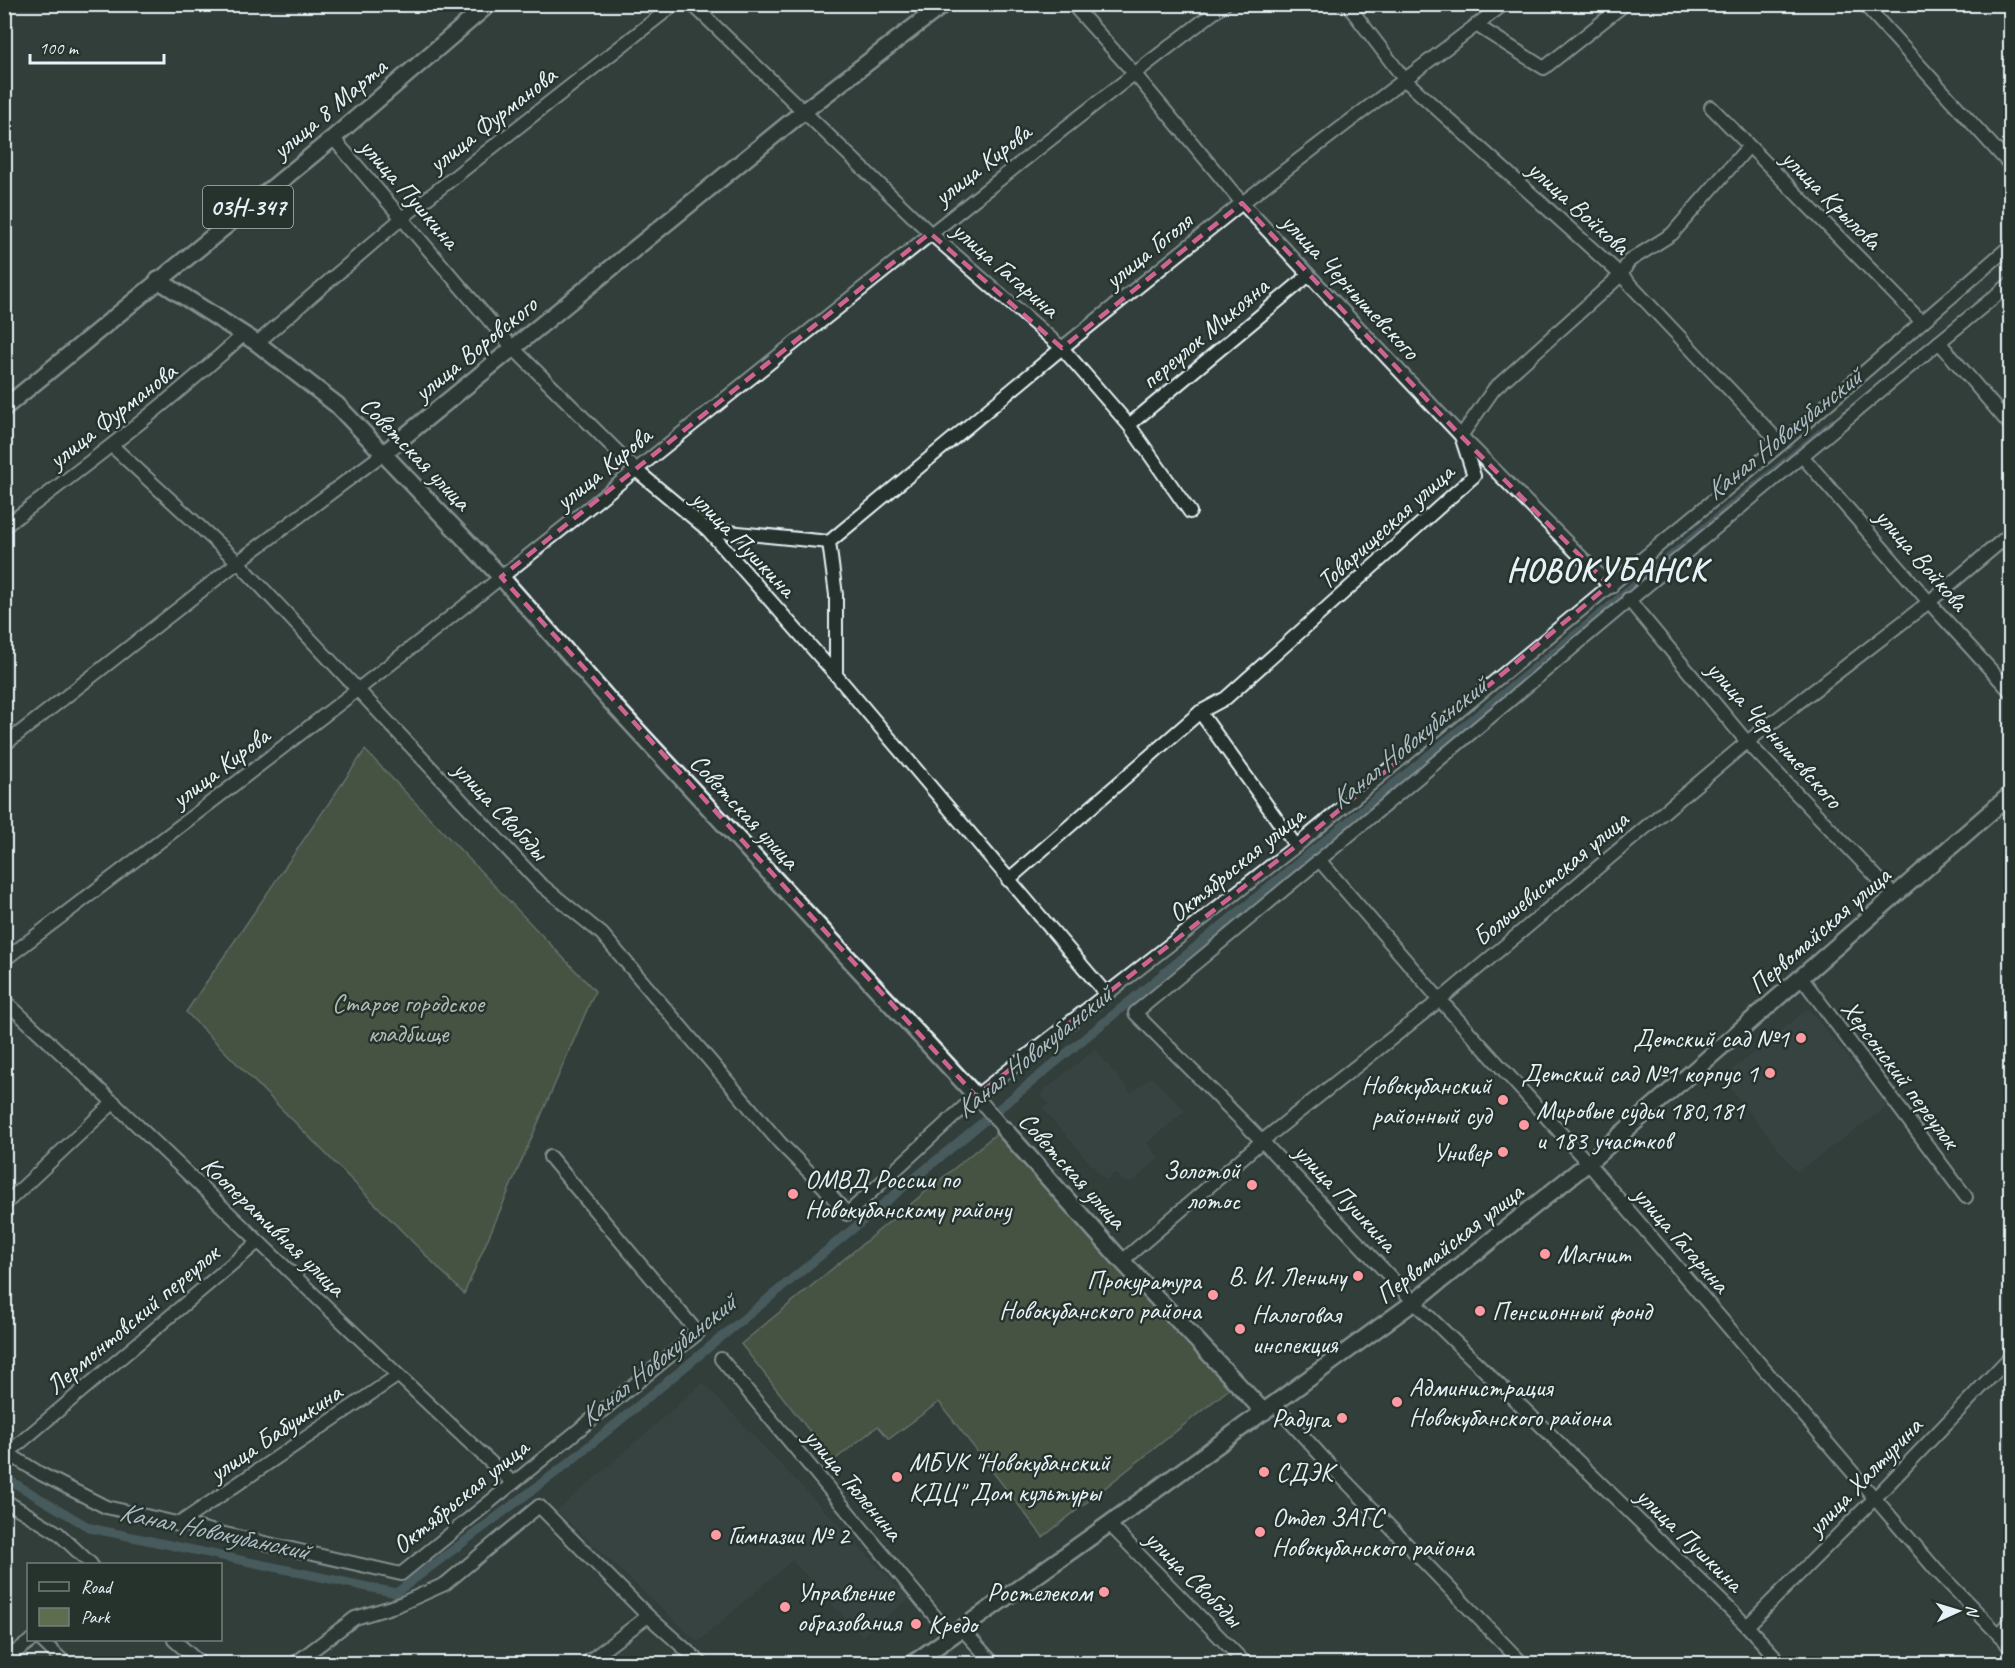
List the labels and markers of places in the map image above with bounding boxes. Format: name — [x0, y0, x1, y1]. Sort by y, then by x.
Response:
place label: Детский сад №1 — [1633, 1022, 1790, 1055]
marker: Детский сад №1 — [1794, 1031, 1808, 1045]
place label: Детский сад №1 корпус 1 — [1521, 1057, 1759, 1090]
marker: Детский сад №1 корпус 1 — [1763, 1066, 1777, 1080]
place label: Новокубанский районный суд — [1361, 1069, 1494, 1132]
marker: Новокубанский районный суд — [1496, 1093, 1510, 1107]
place label: Мировые судьи 180,181 и 183 участков — [1536, 1094, 1746, 1157]
marker: Мировые судьи 180,181 и 183 участков — [1517, 1118, 1531, 1132]
place label: Универ — [1433, 1136, 1493, 1169]
marker: Универ — [1496, 1145, 1510, 1159]
place label: Золотой лотос — [1163, 1154, 1242, 1217]
place label: ОМВД России по Новокубанскому району — [805, 1163, 1013, 1226]
marker: Золотой лотос — [1245, 1178, 1259, 1192]
marker: ОМВД России по Новокубанскому району — [786, 1187, 800, 1201]
place label: Магнит — [1557, 1238, 1632, 1271]
marker: Магнит — [1538, 1247, 1552, 1261]
place label: В. И. Ленину — [1228, 1260, 1348, 1293]
place label: Прокуратура Новокубанского района — [999, 1264, 1203, 1327]
marker: В. И. Ленину — [1351, 1269, 1365, 1283]
marker: Прокуратура Новокубанского района — [1206, 1288, 1220, 1302]
place label: Пенсионный фонд — [1492, 1295, 1654, 1328]
place label: Налоговая инспекция — [1252, 1298, 1343, 1361]
marker: Пенсионный фонд — [1473, 1304, 1487, 1318]
marker: Налоговая инспекция — [1233, 1322, 1247, 1336]
place label: Администрация Новокубанского района — [1409, 1371, 1612, 1434]
marker: Администрация Новокубанского района — [1390, 1395, 1404, 1409]
place label: Радуга — [1272, 1402, 1332, 1435]
marker: Радуга — [1335, 1411, 1349, 1425]
place label: МБУК "Новокубанский КДЦ" Дом культуры — [909, 1446, 1112, 1509]
place label: СДЭК — [1276, 1456, 1338, 1489]
marker: СДЭК — [1257, 1465, 1271, 1479]
marker: МБУК "Новокубанский КДЦ" Дом культуры — [890, 1470, 904, 1484]
place label: Отдел ЗАГС Новокубанского района — [1272, 1501, 1475, 1564]
place label: Гимназии № 2 — [728, 1519, 851, 1552]
marker: Отдел ЗАГС Новокубанского района — [1253, 1525, 1267, 1539]
marker: Гимназии № 2 — [709, 1528, 723, 1542]
place label: Управление образования — [797, 1576, 903, 1639]
place label: Ростелеком — [987, 1576, 1094, 1609]
marker: Ростелеком — [1097, 1585, 1111, 1599]
marker: Управление образования — [778, 1600, 792, 1614]
place label: Кредо — [928, 1608, 980, 1641]
marker: Кредо — [909, 1617, 923, 1631]

